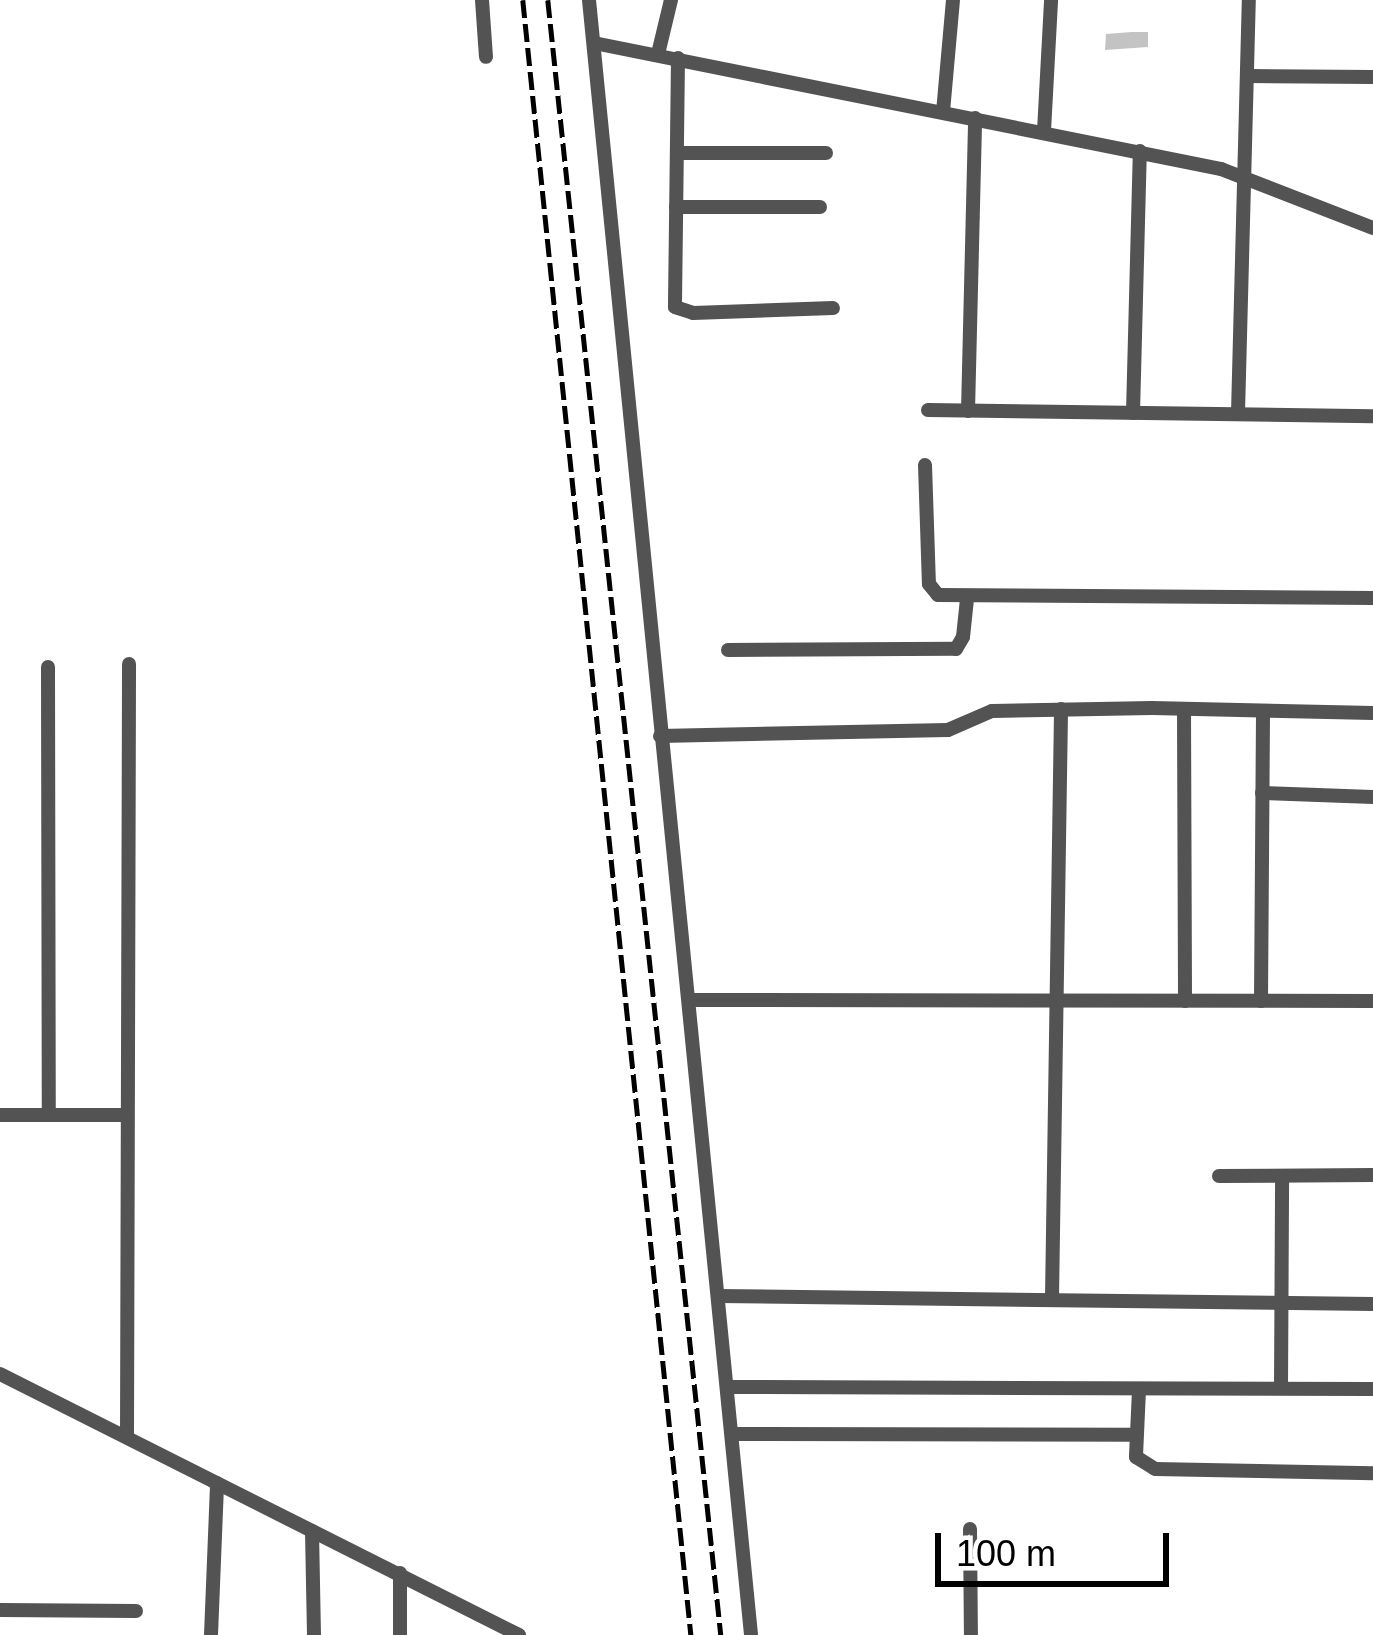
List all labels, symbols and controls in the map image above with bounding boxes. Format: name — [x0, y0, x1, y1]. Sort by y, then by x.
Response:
scale bar — [941, 1509, 1175, 1583]
text: 100 m — [956, 1533, 1056, 1574]

